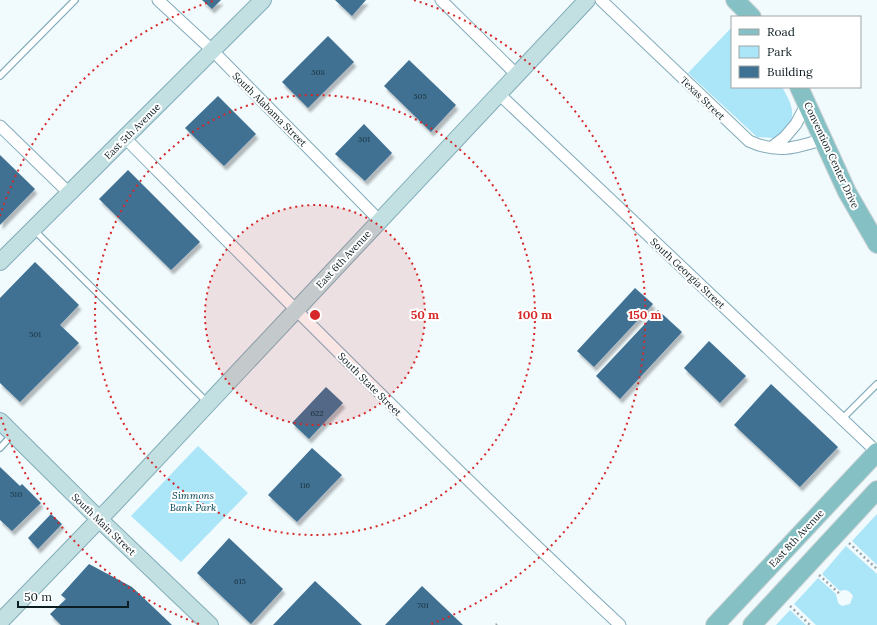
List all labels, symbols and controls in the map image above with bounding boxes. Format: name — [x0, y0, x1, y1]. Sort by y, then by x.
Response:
legend — [731, 16, 861, 88]
text: Road — [767, 24, 795, 39]
text: Park — [767, 44, 793, 59]
text: Building — [767, 64, 813, 79]
house number: 308 — [311, 67, 325, 77]
street label: South Alabama Street — [230, 69, 310, 149]
street label: Texas Street — [678, 74, 728, 123]
house number: 305 — [413, 91, 427, 101]
street label: East 5th Avenue — [101, 100, 164, 162]
street label: Convention Center Drive — [801, 100, 862, 211]
house number: 301 — [358, 134, 370, 144]
street label: East 6th Avenue — [313, 227, 374, 291]
street label: South Georgia Street — [647, 235, 728, 312]
text: 50 m — [411, 307, 439, 322]
text: 100 m — [518, 307, 552, 322]
text: 150 m — [628, 307, 662, 322]
centre of rings — [308, 308, 322, 322]
house number: 501 — [29, 329, 41, 339]
street label: South State Street — [335, 350, 404, 419]
house number: 622 — [310, 408, 324, 418]
house number: 116 — [300, 480, 311, 490]
house number: 510 — [10, 489, 22, 499]
park label: Simmons Bank Park — [170, 489, 216, 514]
street label: South Main Street — [69, 490, 139, 558]
street label: East 8th Avenue — [766, 506, 827, 570]
house number: 615 — [234, 576, 246, 586]
scale bar — [18, 583, 128, 609]
text: 50 m — [24, 589, 52, 604]
house number: 701 — [417, 600, 429, 610]

